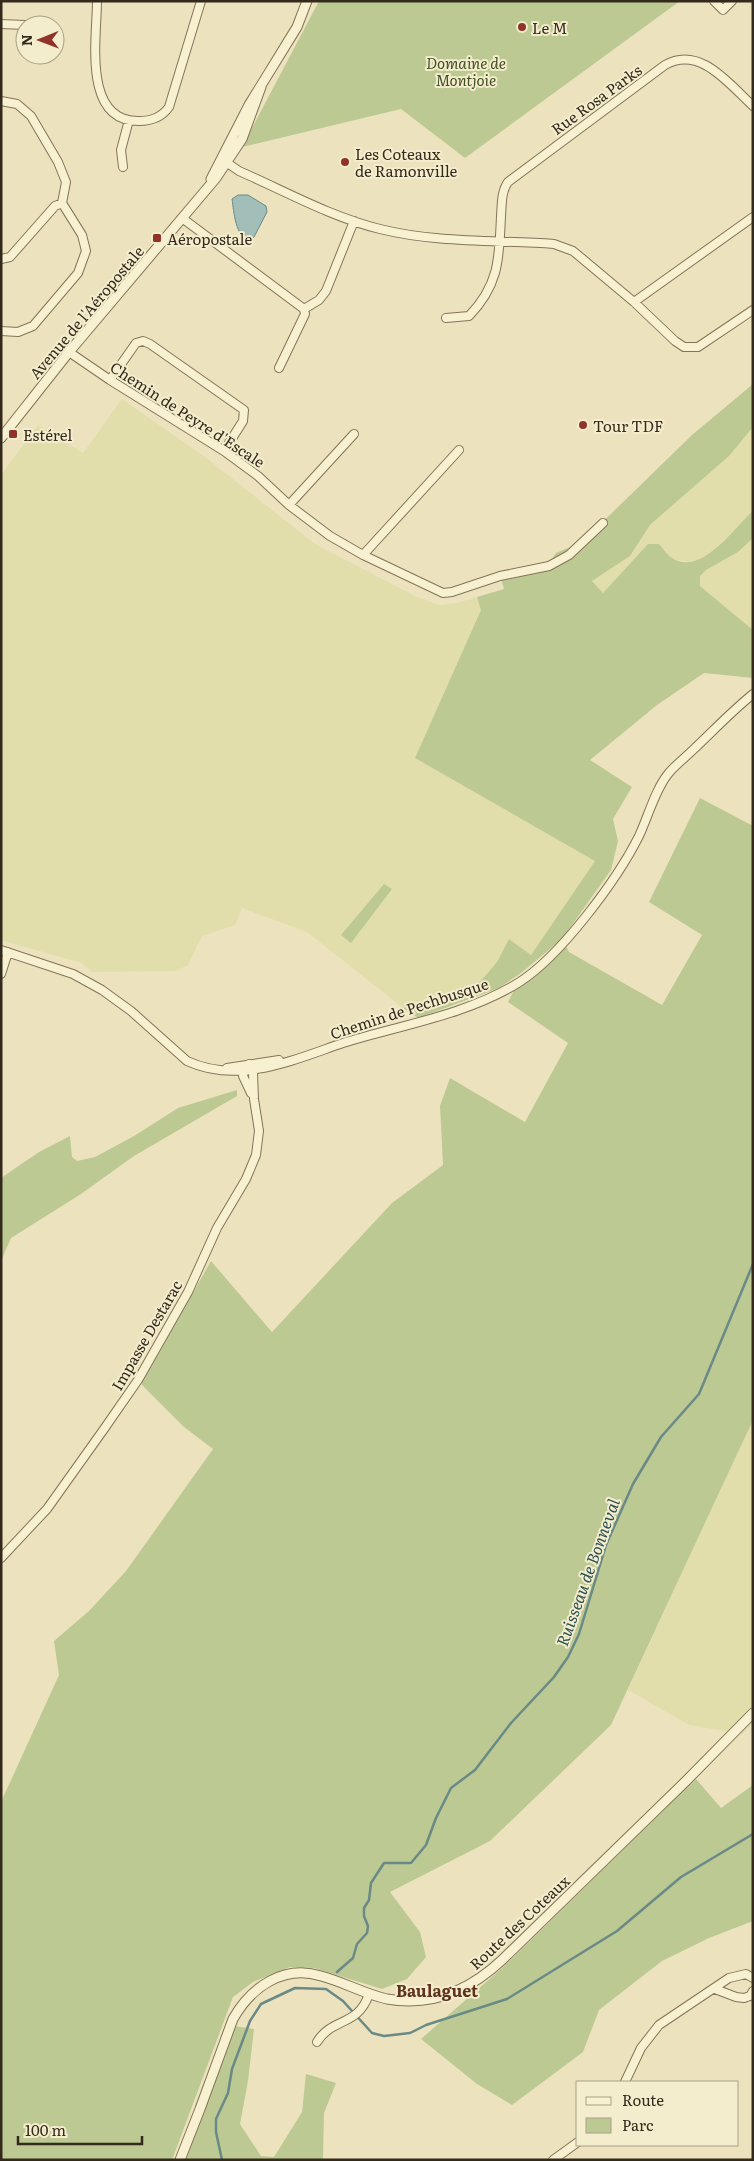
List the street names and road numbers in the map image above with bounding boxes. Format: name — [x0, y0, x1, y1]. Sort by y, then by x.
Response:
street label: Rue Rosa Parks — [546, 58, 646, 140]
street label: Avenue de l'Aéropostale — [23, 240, 149, 384]
street label: Chemin de Peyre d'Escale — [106, 355, 270, 473]
street label: Chemin de Pechbusque — [327, 971, 491, 1044]
street label: Impasse Destarac — [105, 1275, 187, 1395]
street label: Route des Coteaux — [464, 1869, 575, 1975]

